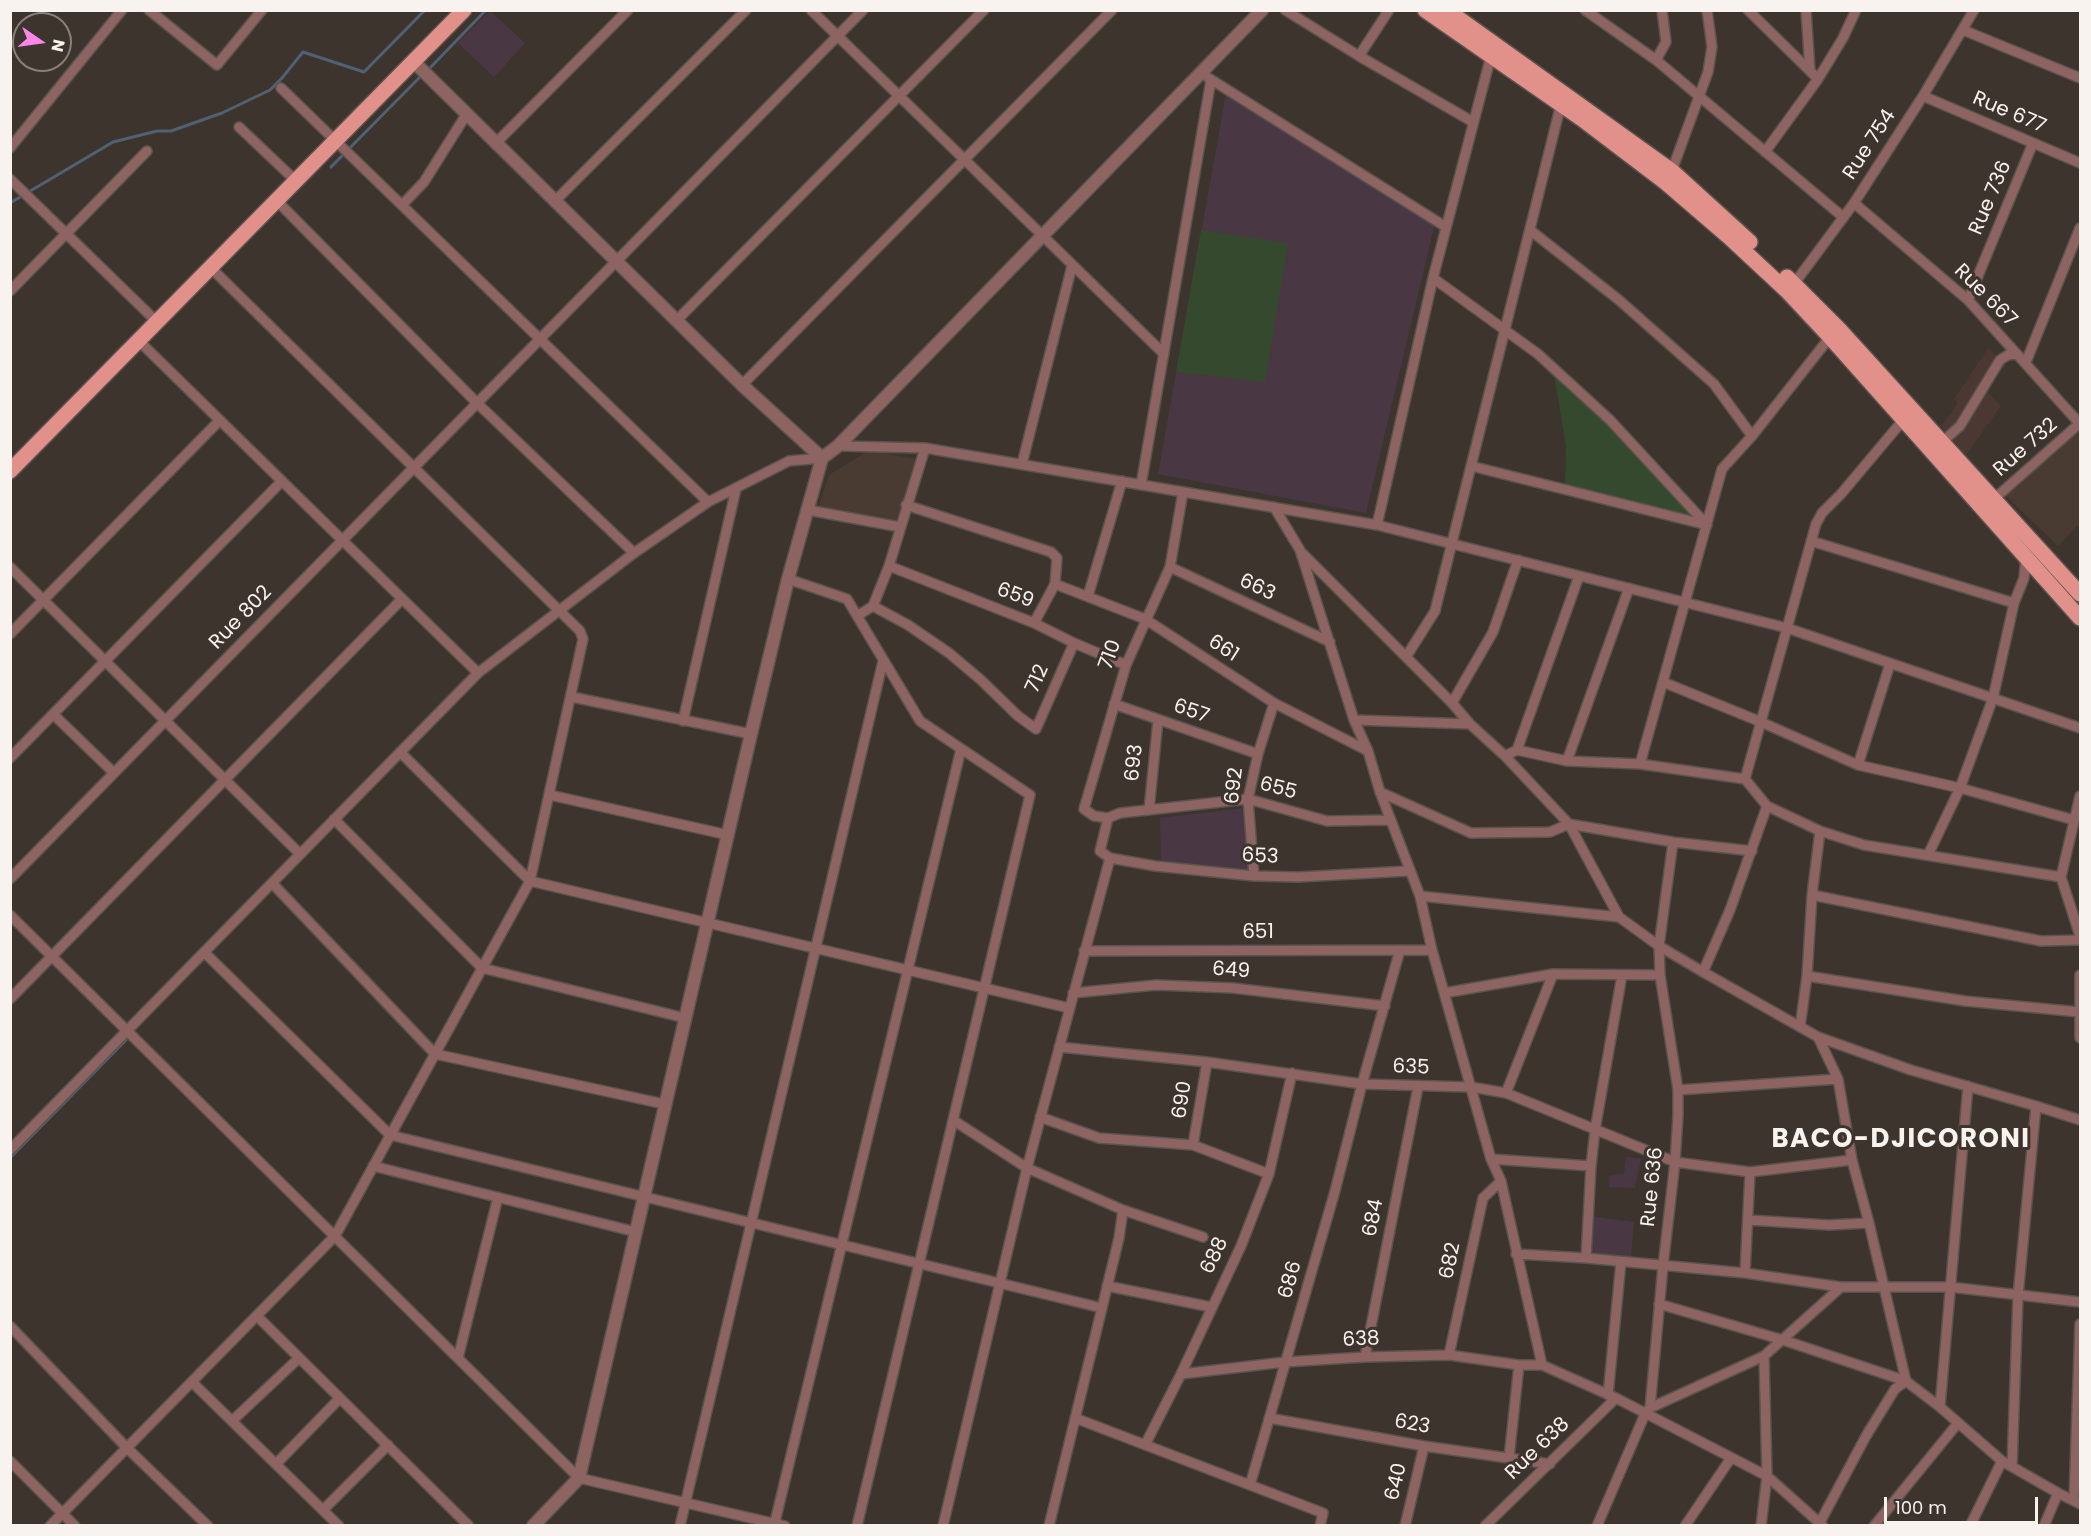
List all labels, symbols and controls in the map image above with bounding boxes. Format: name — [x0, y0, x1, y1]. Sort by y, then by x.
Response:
north arrow — [12, 12, 72, 72]
text: N — [46, 37, 71, 54]
street label: Rue 677 — [1969, 87, 2049, 139]
street label: Rue 754 — [1838, 105, 1902, 185]
street label: Rue 736 — [1965, 157, 2017, 239]
street label: Rue 667 — [1949, 260, 2021, 332]
street label: Rue 732 — [1989, 414, 2063, 482]
street label: 663 — [1235, 569, 1279, 607]
street label: 659 — [993, 578, 1037, 614]
street label: Rue 802 — [205, 581, 277, 655]
street label: 661 — [1203, 630, 1243, 668]
street label: 710 — [1095, 637, 1127, 673]
street label: 712 — [1021, 661, 1055, 697]
street label: 657 — [1170, 695, 1212, 729]
street label: 693 — [1121, 743, 1149, 783]
street label: 692 — [1221, 766, 1249, 806]
street label: 655 — [1257, 773, 1299, 805]
street label: 653 — [1241, 844, 1279, 870]
street label: 651 — [1242, 921, 1274, 945]
street label: 649 — [1211, 958, 1251, 984]
street label: 635 — [1392, 1055, 1430, 1081]
street label: 690 — [1168, 1079, 1198, 1121]
district label: BACO-DJICORONI — [1771, 1124, 2031, 1156]
street label: Rue 636 — [1637, 1146, 1669, 1228]
street label: 684 — [1359, 1197, 1389, 1239]
street label: 688 — [1196, 1234, 1234, 1278]
street label: 682 — [1435, 1240, 1467, 1282]
street label: 686 — [1274, 1258, 1308, 1302]
street label: 638 — [1342, 1327, 1380, 1353]
street label: 623 — [1392, 1410, 1432, 1440]
street label: Rue 638 — [1501, 1413, 1575, 1485]
street label: 640 — [1381, 1461, 1413, 1503]
scale bar — [1887, 1485, 2042, 1523]
text: 100 m — [1895, 1495, 1947, 1520]

